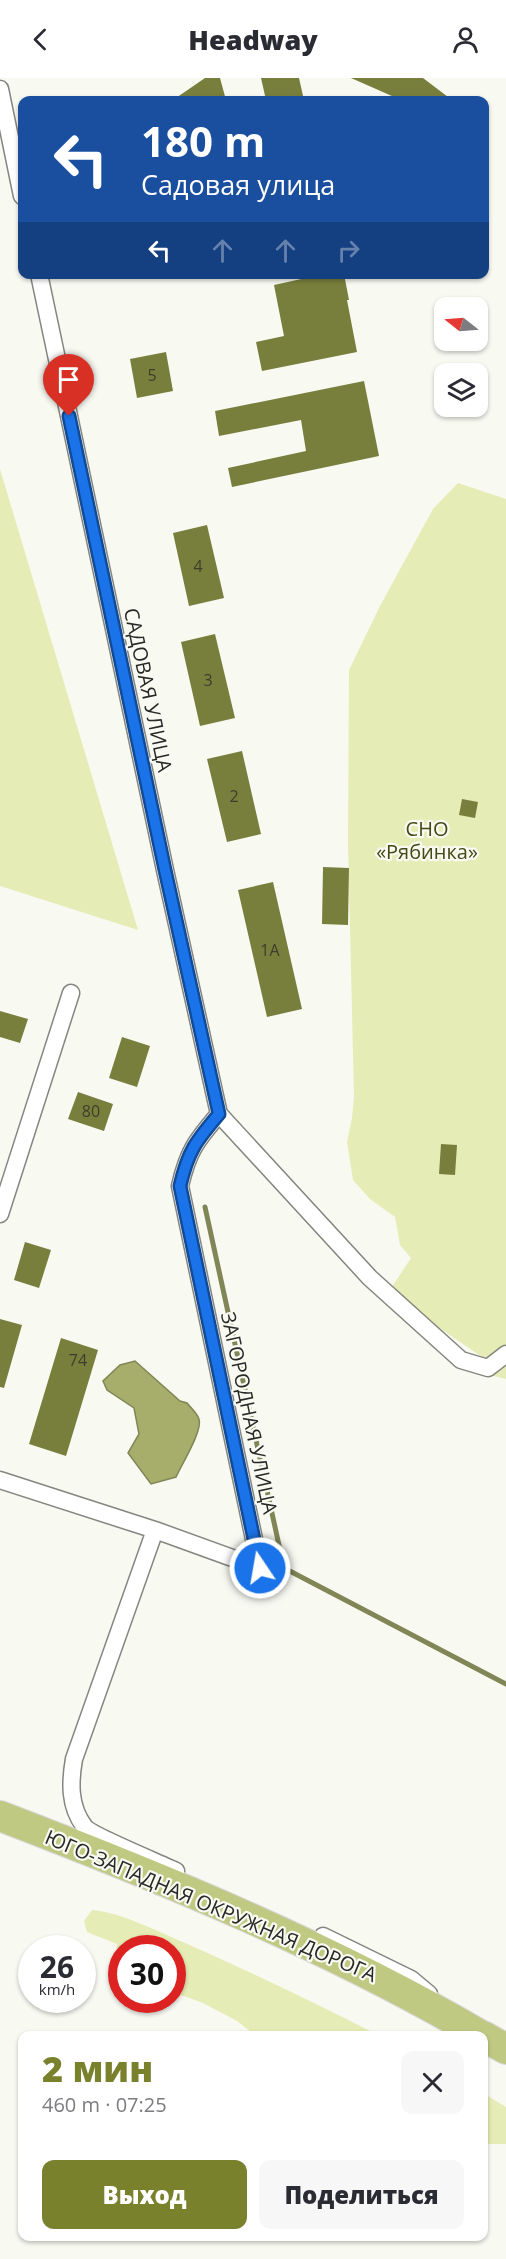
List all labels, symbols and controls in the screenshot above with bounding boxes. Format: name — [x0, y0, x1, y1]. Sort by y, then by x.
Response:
text: Headway — [188, 21, 318, 58]
icon: back — [24, 23, 57, 56]
icon: person — [449, 23, 482, 56]
text: 180 m — [141, 112, 265, 169]
icon: left — [42, 120, 120, 198]
text: Садовая улица — [141, 166, 335, 203]
icon: left — [143, 234, 176, 267]
icon: ahead — [206, 234, 239, 267]
icon: ahead — [269, 234, 302, 267]
icon: right — [332, 234, 365, 267]
north arrow — [434, 297, 488, 351]
map controls — [434, 297, 488, 417]
pin — [43, 354, 94, 416]
icon: arrive — [52, 363, 85, 396]
button: layers — [434, 363, 488, 417]
house number: 5 — [147, 364, 157, 386]
house number: 4 — [193, 555, 203, 577]
street label: САДОВАЯ УЛИЦА — [118, 605, 179, 775]
house number: 3 — [203, 669, 213, 691]
house number: 2 — [229, 785, 239, 807]
park label: СНО «Рябинка» — [376, 815, 478, 865]
house number: 1А — [260, 939, 281, 961]
house number: 80 — [82, 1100, 100, 1122]
street label: ЗАГОРОДНАЯ УЛИЦА — [215, 1309, 284, 1517]
house number: 74 — [69, 1349, 87, 1371]
position arrow — [228, 1536, 292, 1600]
street label: ЮГО-ЗАПАДНАЯ ОКРУЖНАЯ ДОРОГА — [41, 1823, 381, 1988]
speed limit sign: 30 — [108, 1935, 186, 2013]
text: 26 — [40, 1946, 74, 1987]
text: km/h — [39, 1979, 75, 1999]
text: 2 мин — [42, 2044, 153, 2093]
button: close — [401, 2051, 464, 2114]
text: 460 m · 07:25 — [42, 2091, 167, 2118]
button: Выход — [42, 2160, 247, 2229]
button: Поделиться — [259, 2160, 464, 2229]

